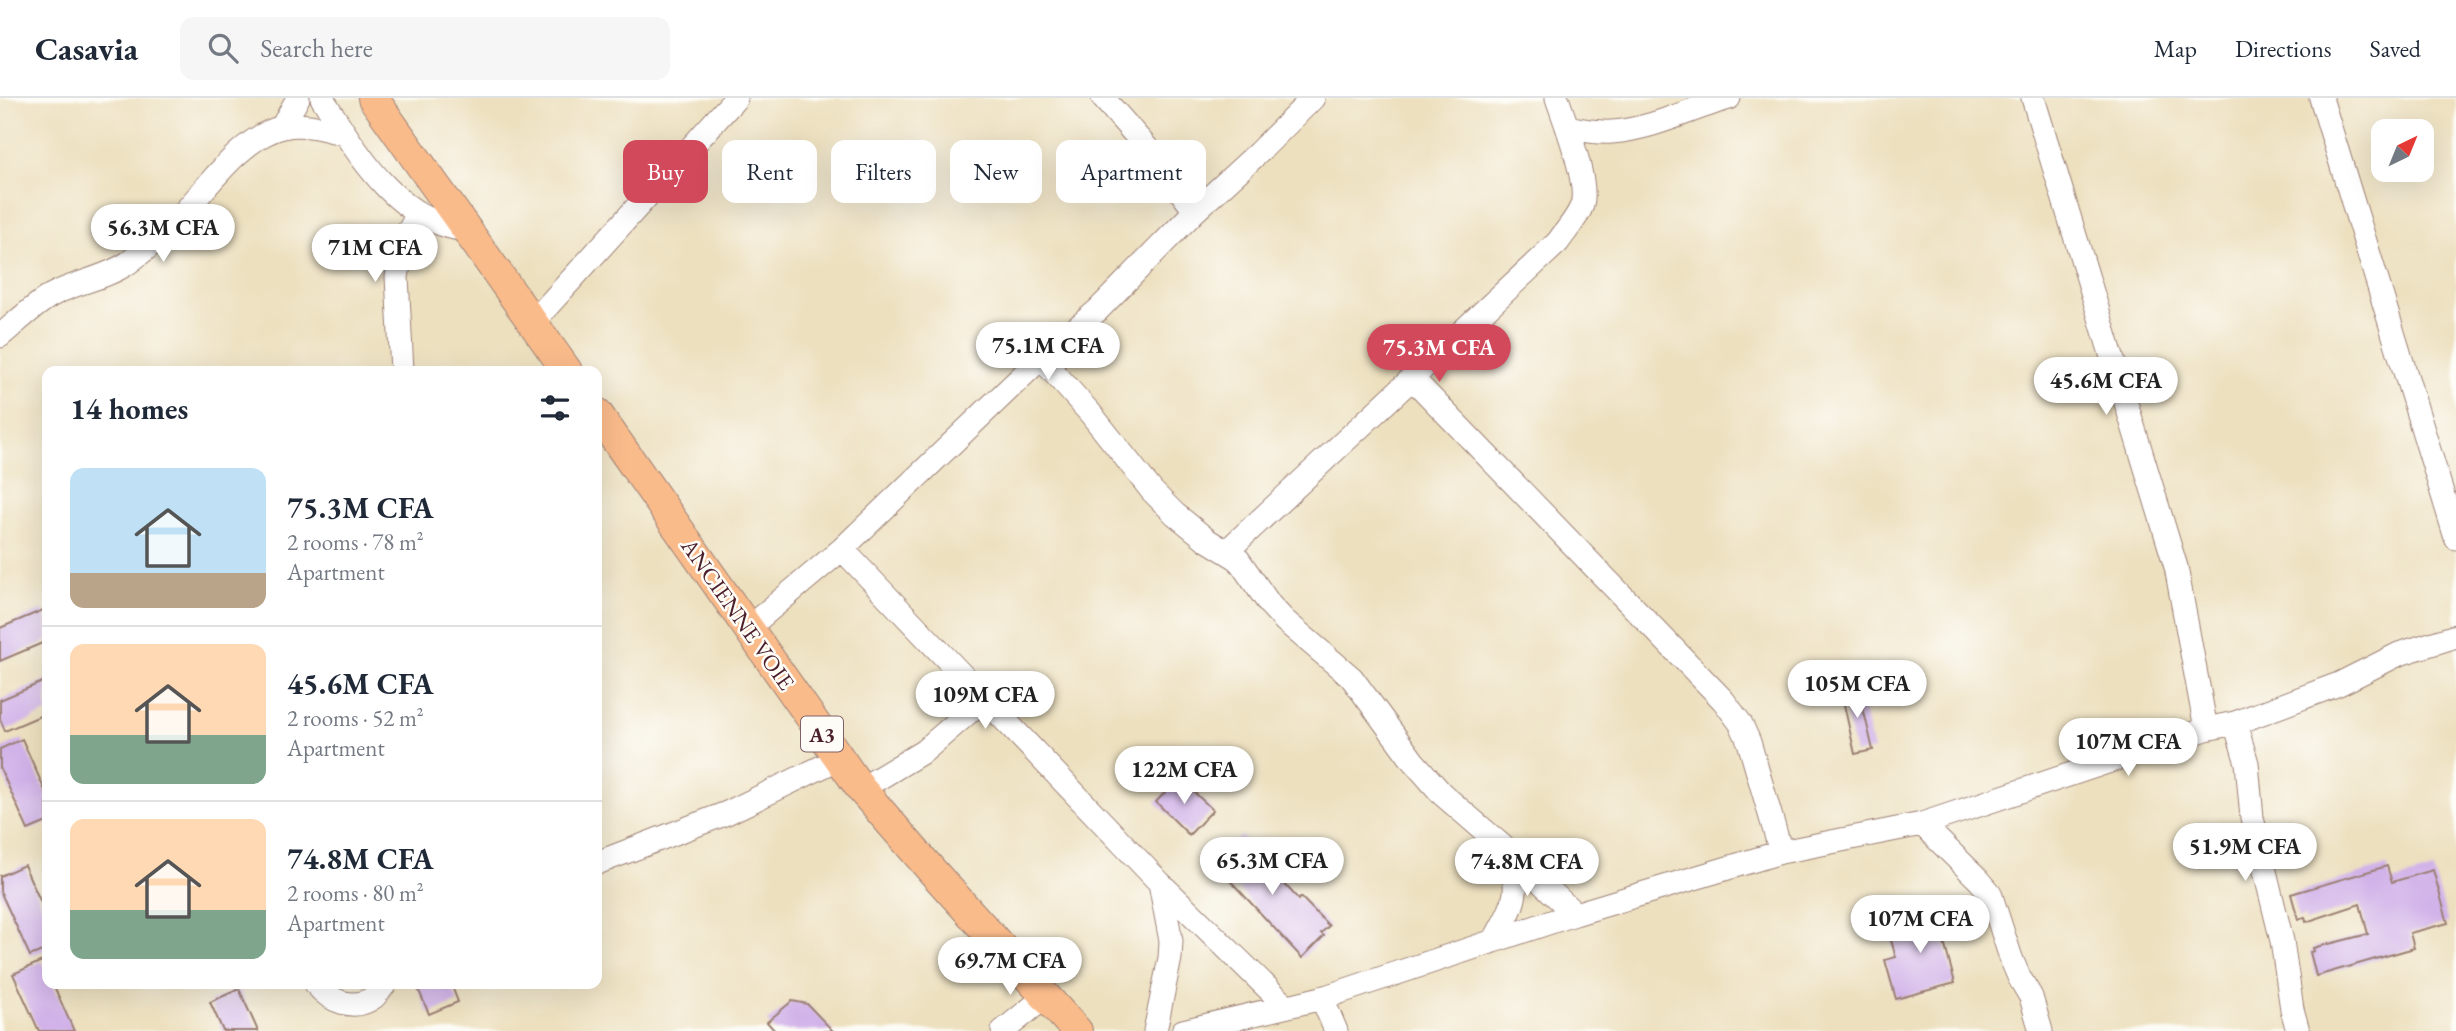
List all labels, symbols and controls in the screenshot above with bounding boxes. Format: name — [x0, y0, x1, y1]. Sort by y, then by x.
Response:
search box — [180, 17, 670, 80]
text: Casavia — [35, 27, 138, 70]
icon: search — [204, 29, 242, 67]
text: Search here — [260, 31, 373, 65]
text: Map — [2154, 33, 2197, 64]
text: Directions — [2235, 33, 2332, 64]
text: Saved — [2370, 33, 2421, 64]
north arrow — [2371, 119, 2434, 182]
map controls — [2371, 119, 2434, 182]
chip: Buy — [623, 140, 708, 203]
chip: Rent — [722, 140, 817, 203]
chip: Filters — [831, 140, 936, 203]
chip: New — [950, 140, 1042, 203]
chip: Apartment — [1056, 140, 1206, 203]
pin: 56.3M CFA — [83, 204, 243, 264]
text: 56.3M CFA — [107, 212, 219, 242]
pin: 71M CFA — [310, 225, 440, 284]
text: 71M CFA — [328, 232, 422, 262]
pin: 75.1M CFA — [968, 322, 1128, 382]
pin: 75.3M CFA — [1359, 324, 1519, 384]
text: 75.1M CFA — [992, 330, 1104, 360]
text: 75.3M CFA — [1383, 332, 1495, 362]
pin: 45.6M CFA — [2026, 358, 2186, 417]
text: 45.6M CFA — [2050, 365, 2162, 395]
text: 14 homes — [70, 389, 188, 428]
icon: filters — [536, 389, 574, 427]
text: 75.3M CFA — [287, 488, 434, 527]
icon: home — [126, 496, 210, 580]
text: 2 rooms · 78 m² — [287, 527, 424, 557]
street label: ANCIENNE VOIE — [674, 532, 801, 696]
text: Apartment — [287, 557, 385, 587]
pin: 105M CFA — [1785, 660, 1929, 720]
text: 45.6M CFA — [287, 664, 434, 703]
text: 105M CFA — [1804, 668, 1910, 698]
icon: home — [126, 672, 210, 756]
pin: 109M CFA — [913, 672, 1057, 731]
text: 109M CFA — [932, 679, 1038, 709]
text: 2 rooms · 52 m² — [287, 703, 424, 733]
road number: A3 — [801, 716, 843, 752]
pin: 107M CFA — [2056, 718, 2200, 778]
text: 107M CFA — [2075, 726, 2181, 756]
text: Apartment — [287, 733, 385, 763]
pin: 122M CFA — [1112, 746, 1256, 806]
text: 122M CFA — [1131, 754, 1237, 784]
pin: 51.9M CFA — [2165, 824, 2325, 883]
text: 51.9M CFA — [2189, 831, 2301, 861]
pin: 65.3M CFA — [1192, 838, 1352, 897]
pin: 74.8M CFA — [1447, 838, 1607, 898]
text: 74.8M CFA — [287, 839, 434, 878]
text: 65.3M CFA — [1216, 845, 1328, 875]
text: 74.8M CFA — [1471, 846, 1583, 876]
icon: home — [126, 847, 210, 931]
text: 2 rooms · 80 m² — [287, 878, 424, 908]
pin: 107M CFA — [1848, 896, 1992, 955]
text: 107M CFA — [1867, 903, 1973, 933]
text: Apartment — [287, 908, 385, 938]
pin: 69.7M CFA — [930, 937, 1090, 997]
text: 69.7M CFA — [954, 945, 1066, 975]

